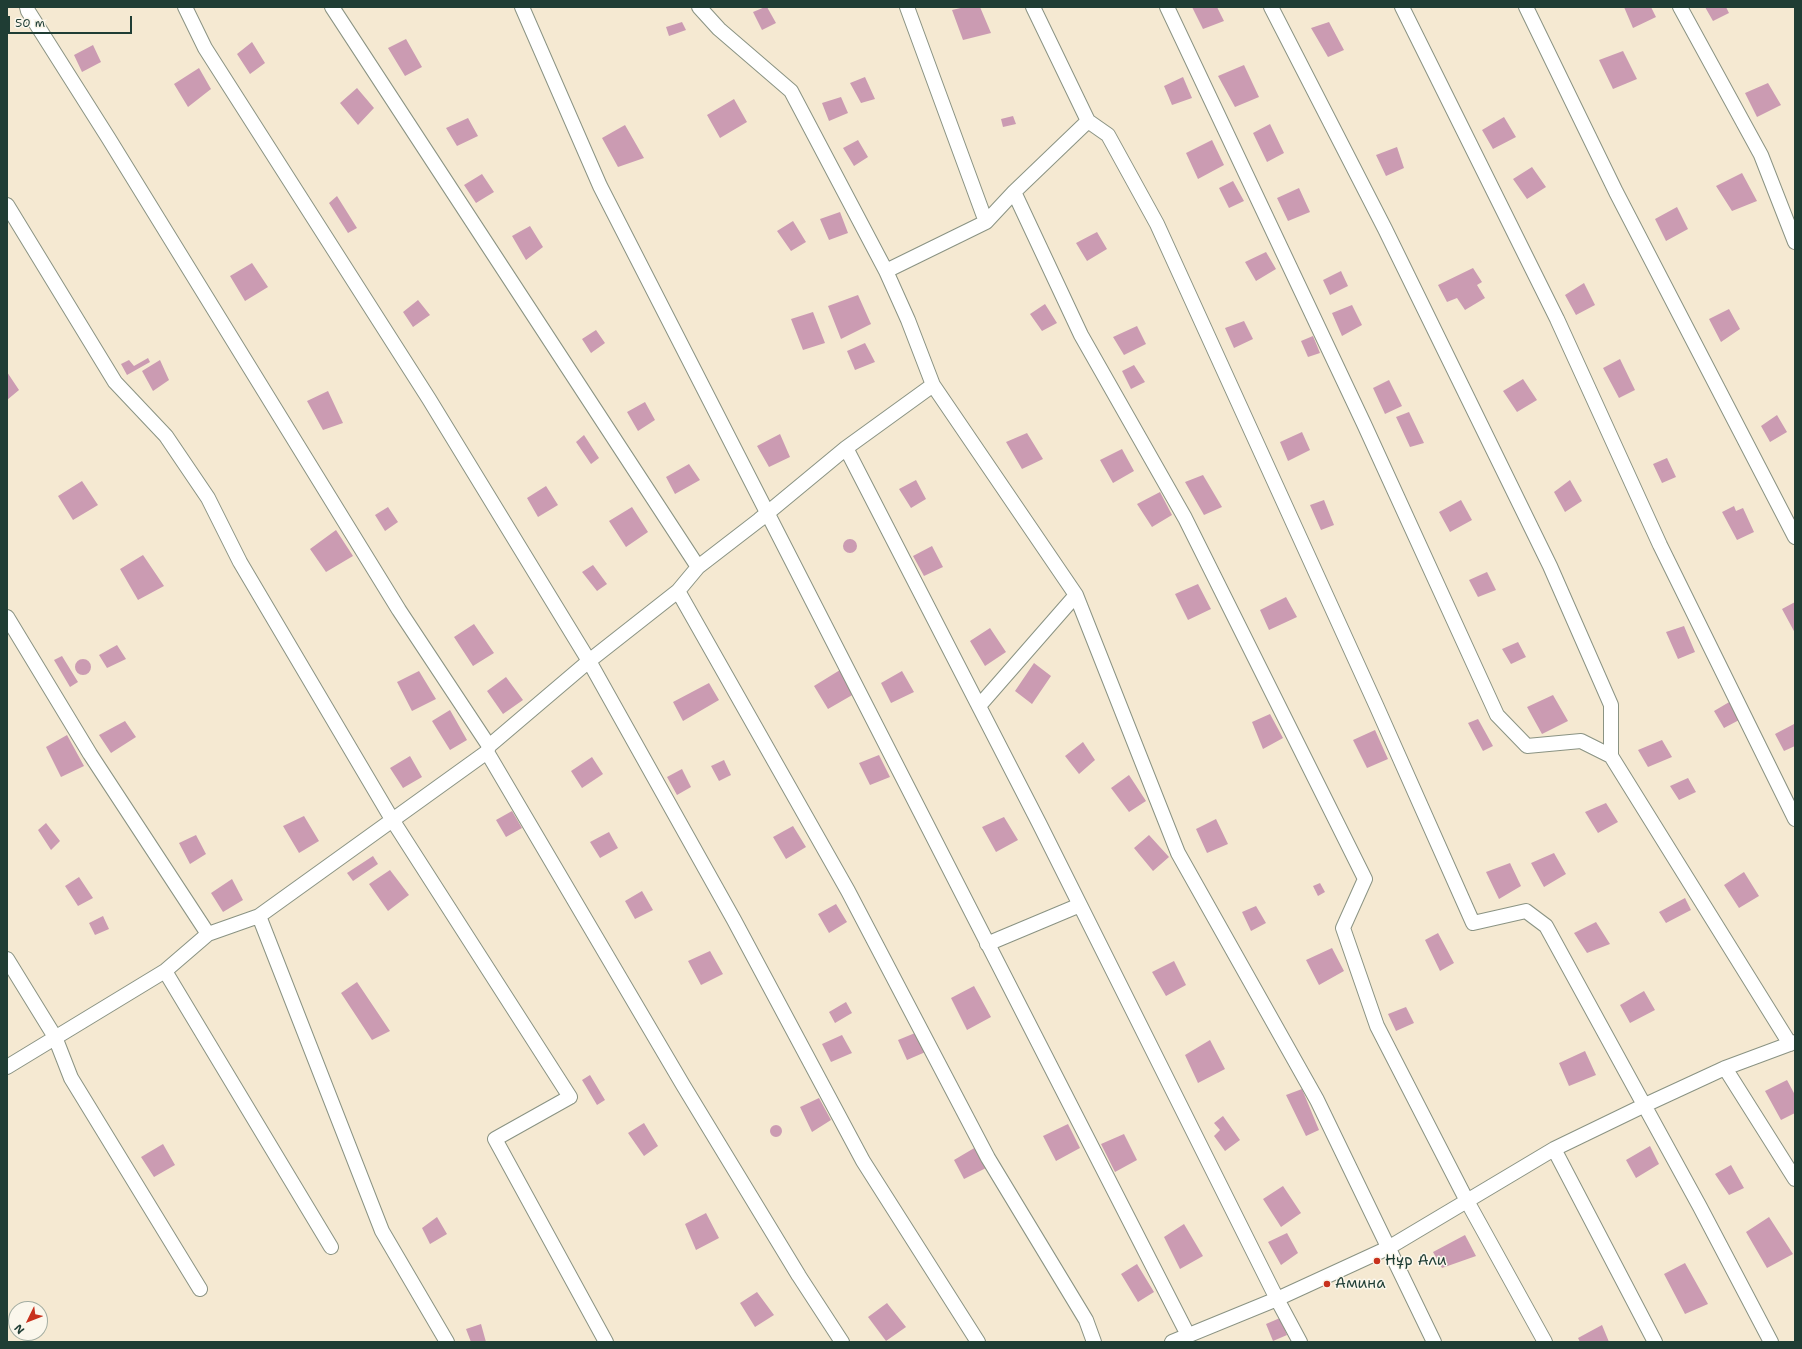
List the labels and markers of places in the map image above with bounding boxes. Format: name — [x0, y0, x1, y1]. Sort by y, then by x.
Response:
place label: Нұр Али — [1385, 1252, 1447, 1270]
marker: Нұр Али — [1372, 1256, 1382, 1266]
place label: Амина — [1335, 1275, 1385, 1293]
marker: Амина — [1322, 1279, 1332, 1289]

